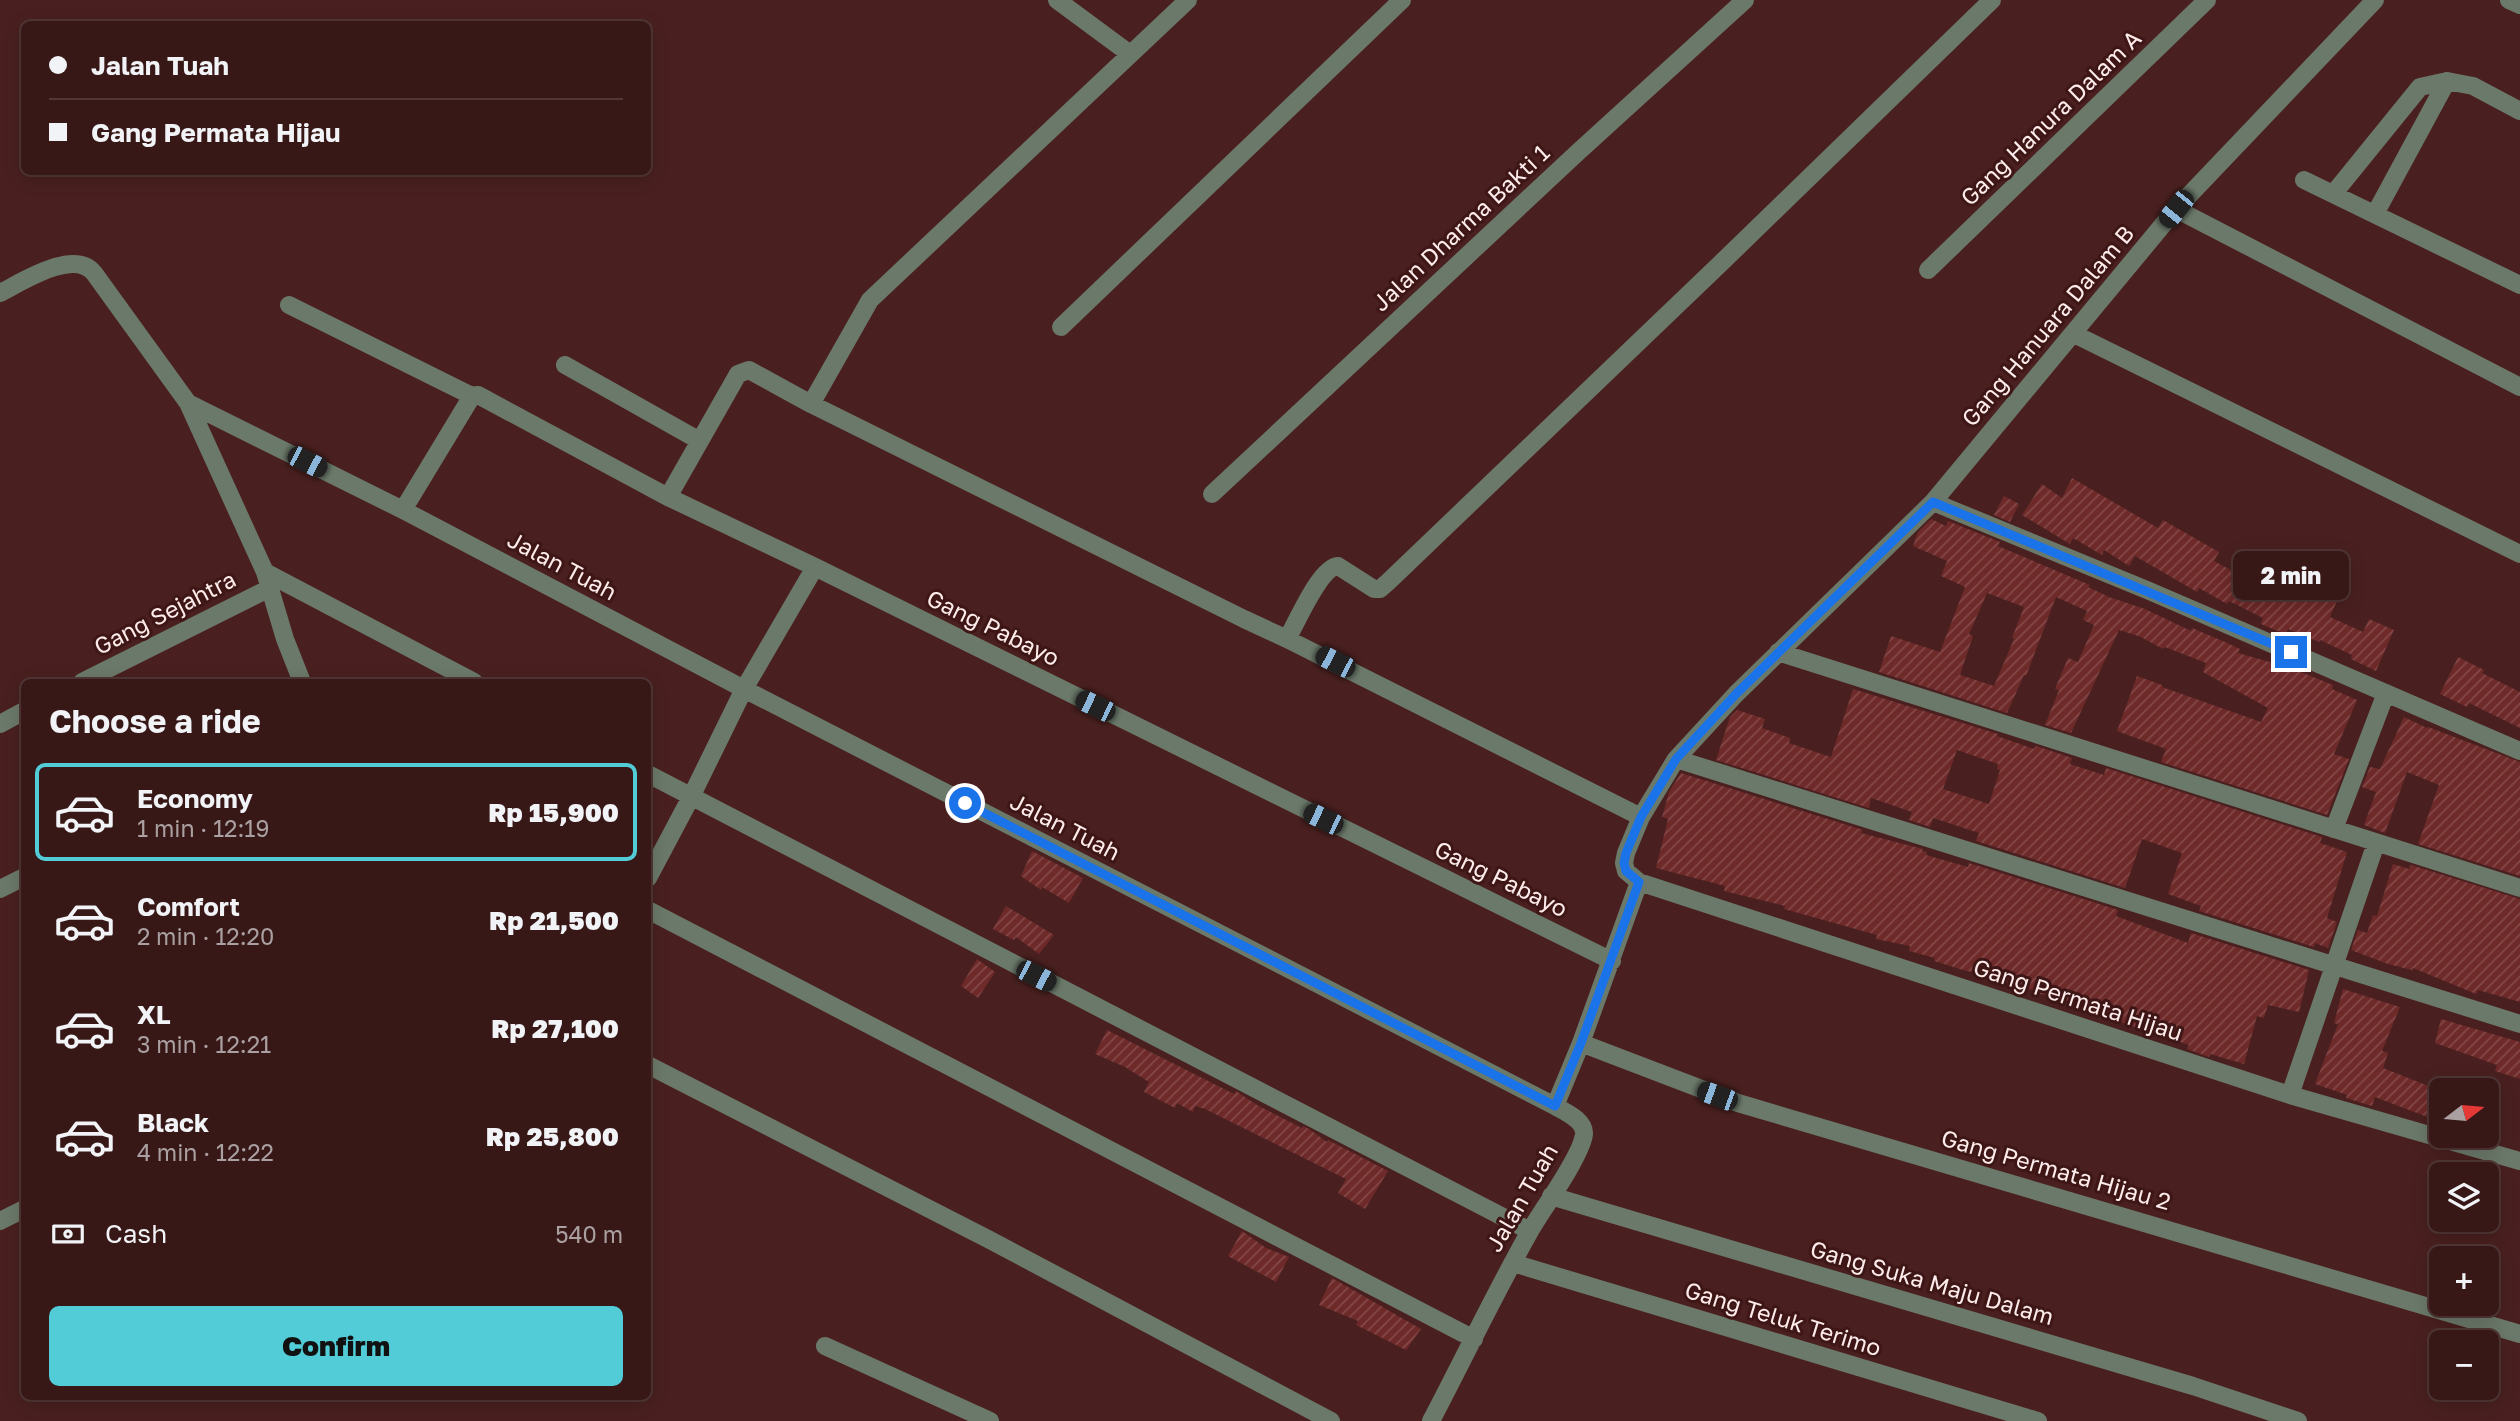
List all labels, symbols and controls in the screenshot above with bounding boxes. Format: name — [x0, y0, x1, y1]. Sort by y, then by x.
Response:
street label: Gang Hanura Dalam A — [1954, 24, 2146, 211]
text: Jalan Tuah — [91, 50, 229, 81]
text: Gang Permata Hijau — [91, 117, 340, 148]
street label: Jalan Dharma Bakti 1 — [1366, 138, 1555, 316]
car — [2155, 186, 2198, 232]
street label: Gang Hanuara Dalam B — [1955, 219, 2139, 431]
car — [284, 443, 331, 481]
street label: Jalan Tuah — [503, 525, 622, 605]
callout: 2 min — [2233, 550, 2349, 600]
text: 2 min — [2261, 561, 2321, 589]
street label: Gang Sejahtra — [89, 564, 240, 660]
street label: Gang Pabayo — [923, 583, 1064, 671]
route end — [2275, 636, 2307, 668]
car — [1312, 643, 1359, 681]
car — [1072, 687, 1119, 725]
text: Choose a ride — [49, 702, 261, 740]
icon: car — [53, 781, 116, 844]
text: Economy — [137, 783, 253, 814]
route start — [949, 787, 981, 819]
street label: Jalan Tuah — [1006, 787, 1125, 866]
text: Rp 15,900 — [488, 797, 619, 828]
car — [1300, 800, 1347, 838]
text: 1 min · 12:19 — [137, 814, 269, 842]
street label: Gang Pabayo — [1431, 834, 1572, 922]
icon: car — [53, 889, 116, 952]
text: Comfort — [137, 891, 240, 922]
text: Rp 21,500 — [489, 905, 619, 936]
text: 2 min · 12:20 — [137, 922, 274, 950]
street label: Gang Permata Hijau — [1970, 952, 2186, 1046]
car — [1013, 957, 1060, 995]
icon: car — [53, 997, 116, 1060]
text: XL — [137, 999, 171, 1030]
text: Rp 27,100 — [491, 1013, 619, 1044]
text: 3 min · 12:21 — [137, 1030, 271, 1058]
north arrow — [2429, 1078, 2499, 1148]
map controls — [2429, 1078, 2499, 1400]
car — [1694, 1079, 1741, 1113]
icon: car — [53, 1105, 116, 1168]
text: Black — [137, 1107, 209, 1138]
text: Rp 25,800 — [486, 1121, 619, 1152]
street label: Gang Permata Hijau 2 — [1938, 1123, 2174, 1215]
text: 4 min · 12:22 — [137, 1138, 274, 1166]
street label: Jalan Tuah — [1479, 1139, 1563, 1256]
button: layers — [2429, 1162, 2499, 1232]
icon: cash — [49, 1215, 87, 1253]
text: Cash — [105, 1218, 167, 1249]
text: 540 m — [555, 1220, 623, 1248]
street label: Gang Suka Maju Dalam — [1807, 1234, 2057, 1330]
button: + — [2429, 1246, 2499, 1316]
street label: Gang Teluk Terimo — [1682, 1275, 1885, 1361]
button: Confirm — [49, 1306, 623, 1386]
button: − — [2429, 1330, 2499, 1400]

